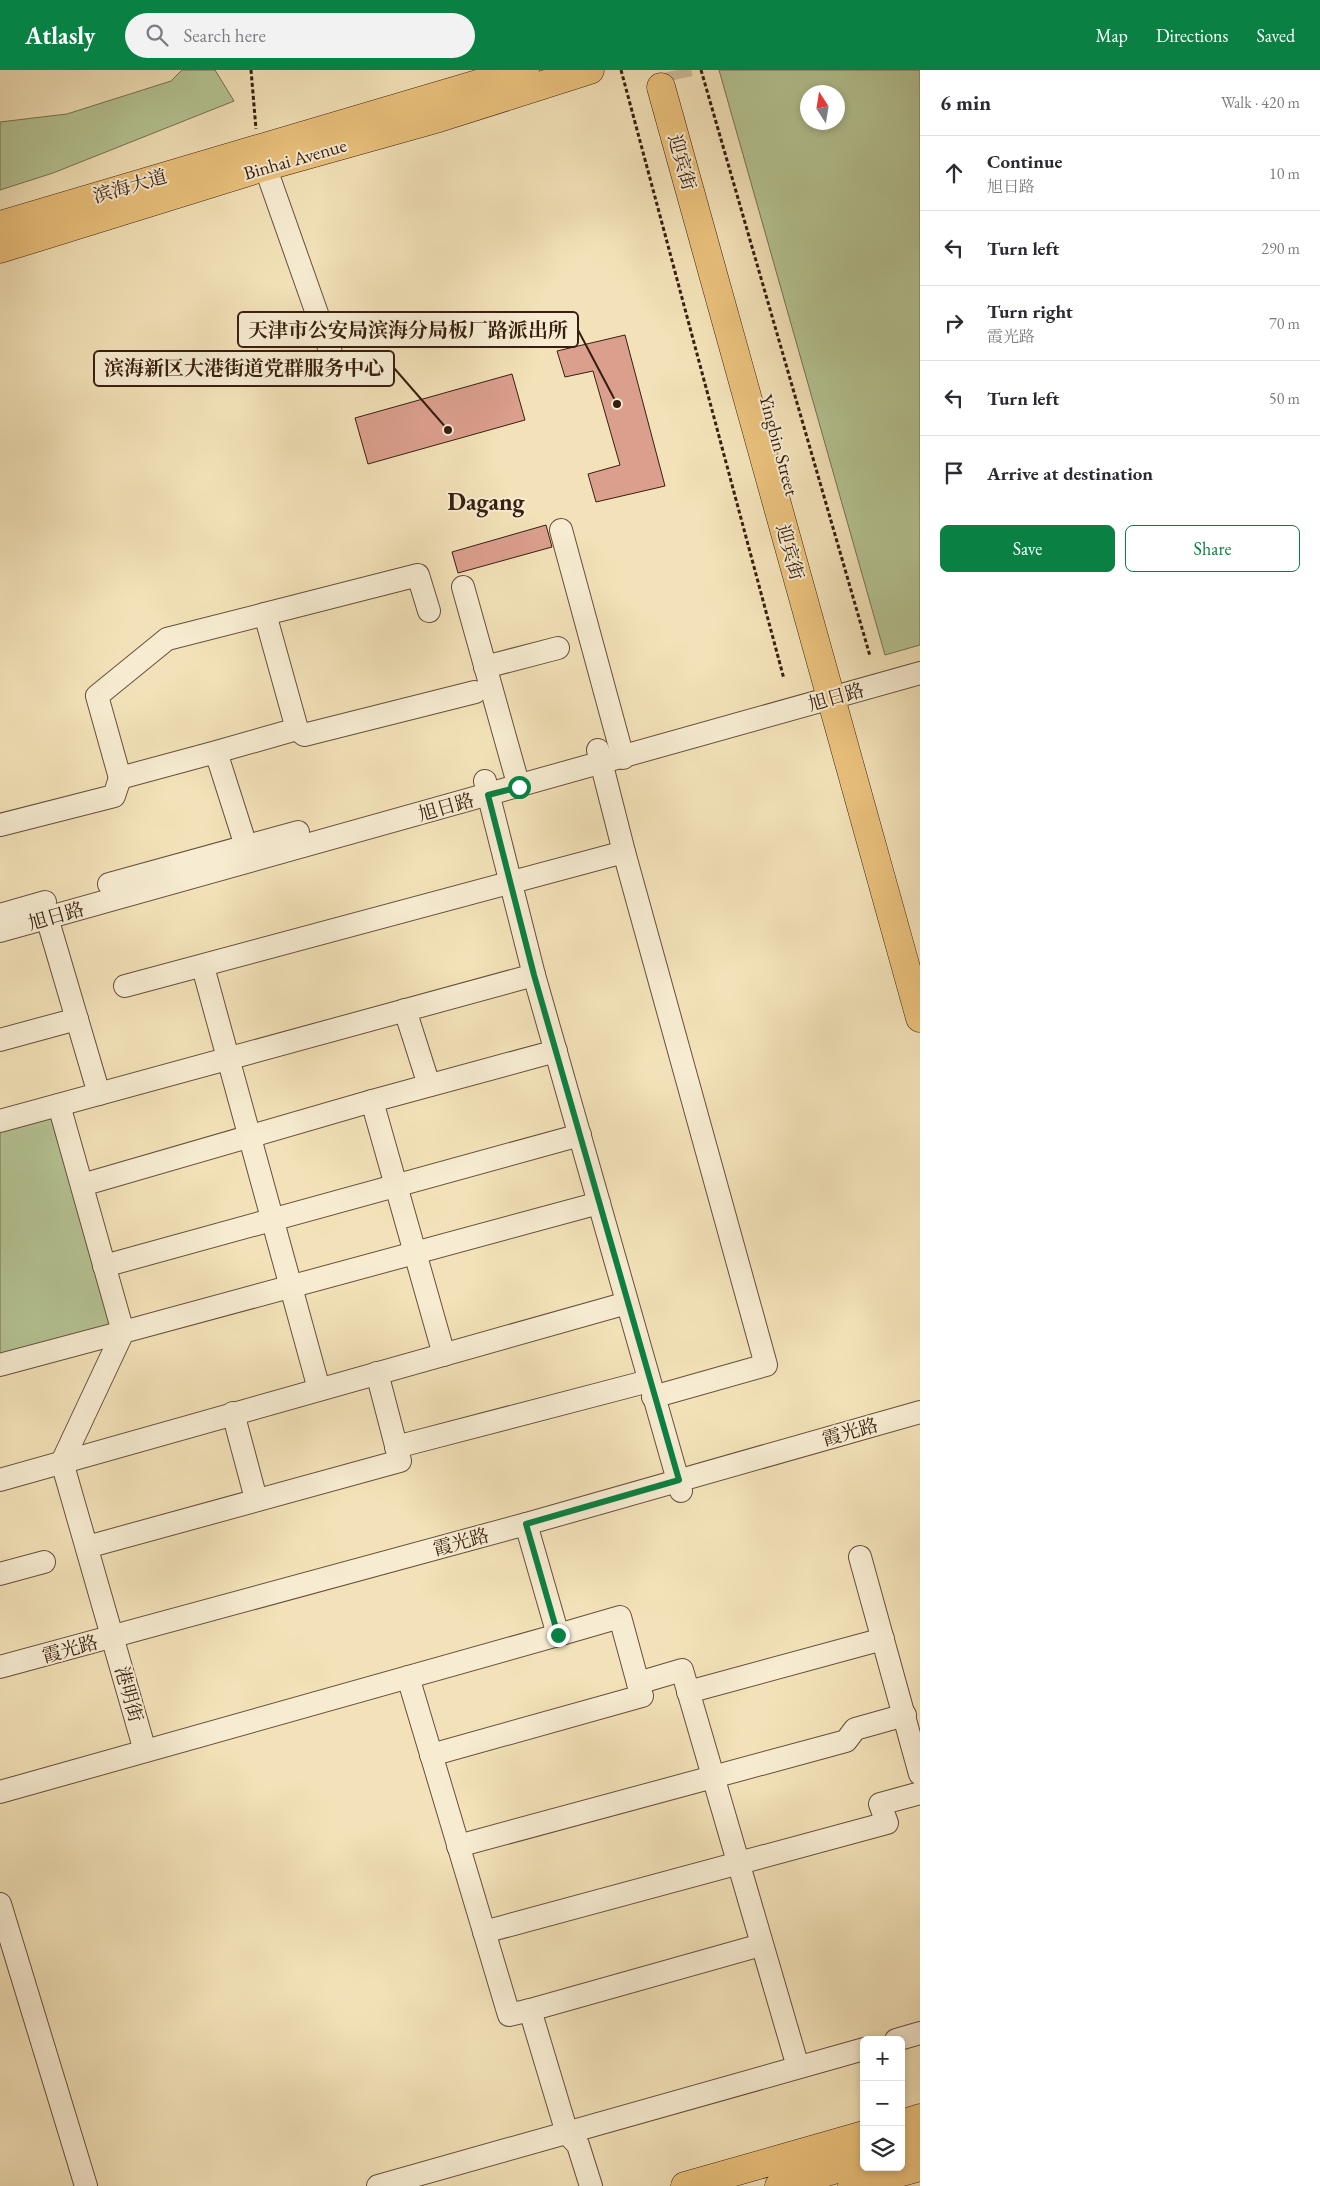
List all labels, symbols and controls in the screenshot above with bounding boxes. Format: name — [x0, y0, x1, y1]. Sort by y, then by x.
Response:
search box — [125, 13, 475, 58]
text: Atlasly — [25, 20, 95, 51]
icon: search — [143, 21, 171, 49]
text: Search here — [183, 23, 266, 48]
text: Map — [1096, 24, 1128, 47]
text: Directions — [1156, 24, 1228, 47]
text: Saved — [1256, 24, 1295, 47]
north arrow — [800, 85, 845, 130]
text: 6 min — [940, 89, 991, 116]
text: Walk · 420 m — [1221, 92, 1300, 113]
street label: 迎宾街 — [662, 131, 702, 193]
street label: Binhai Avenue — [241, 132, 349, 186]
text: Continue — [987, 149, 1062, 174]
icon: ahead — [940, 159, 968, 187]
text: 10 m — [1269, 163, 1300, 184]
street label: 滨海大道 — [90, 164, 170, 208]
text: 旭日路 — [987, 176, 1035, 197]
icon: left — [940, 234, 968, 262]
text: Turn left — [987, 236, 1059, 261]
text: 290 m — [1261, 238, 1300, 259]
text: Turn right — [987, 299, 1073, 324]
icon: right — [940, 309, 968, 337]
callout: 天津市公安局滨海分局板厂路派出所 — [238, 312, 578, 347]
text: 70 m — [1269, 313, 1300, 334]
text: 天津市公安局滨海分局板厂路派出所 — [248, 317, 568, 343]
text: 霞光路 — [987, 326, 1035, 347]
callout: 滨海新区大港街道党群服务中心 — [94, 351, 394, 386]
text: 滨海新区大港街道党群服务中心 — [104, 355, 384, 381]
icon: left — [940, 384, 968, 412]
text: Turn left — [987, 386, 1059, 411]
text: 50 m — [1269, 388, 1300, 409]
street label: Yingbin Street — [753, 392, 805, 498]
icon: arrive — [940, 459, 968, 487]
text: Arrive at destination — [987, 461, 1153, 486]
district label: Dagang — [448, 486, 525, 518]
street label: 迎宾街 — [770, 521, 810, 583]
button: Save — [940, 525, 1115, 572]
button: Share — [1125, 525, 1300, 572]
street label: 旭日路 — [805, 677, 867, 717]
route start — [508, 776, 531, 799]
street label: 旭日路 — [415, 787, 477, 827]
street label: 旭日路 — [25, 896, 87, 936]
street label: 霞光路 — [819, 1412, 881, 1452]
street label: 霞光路 — [430, 1523, 492, 1561]
route end — [547, 1624, 570, 1647]
street label: 霞光路 — [39, 1630, 101, 1668]
street label: 港明街 — [109, 1663, 149, 1725]
map controls — [860, 2036, 905, 2171]
button: + — [860, 2036, 905, 2081]
button: − — [860, 2081, 905, 2126]
button: layers — [860, 2126, 905, 2171]

